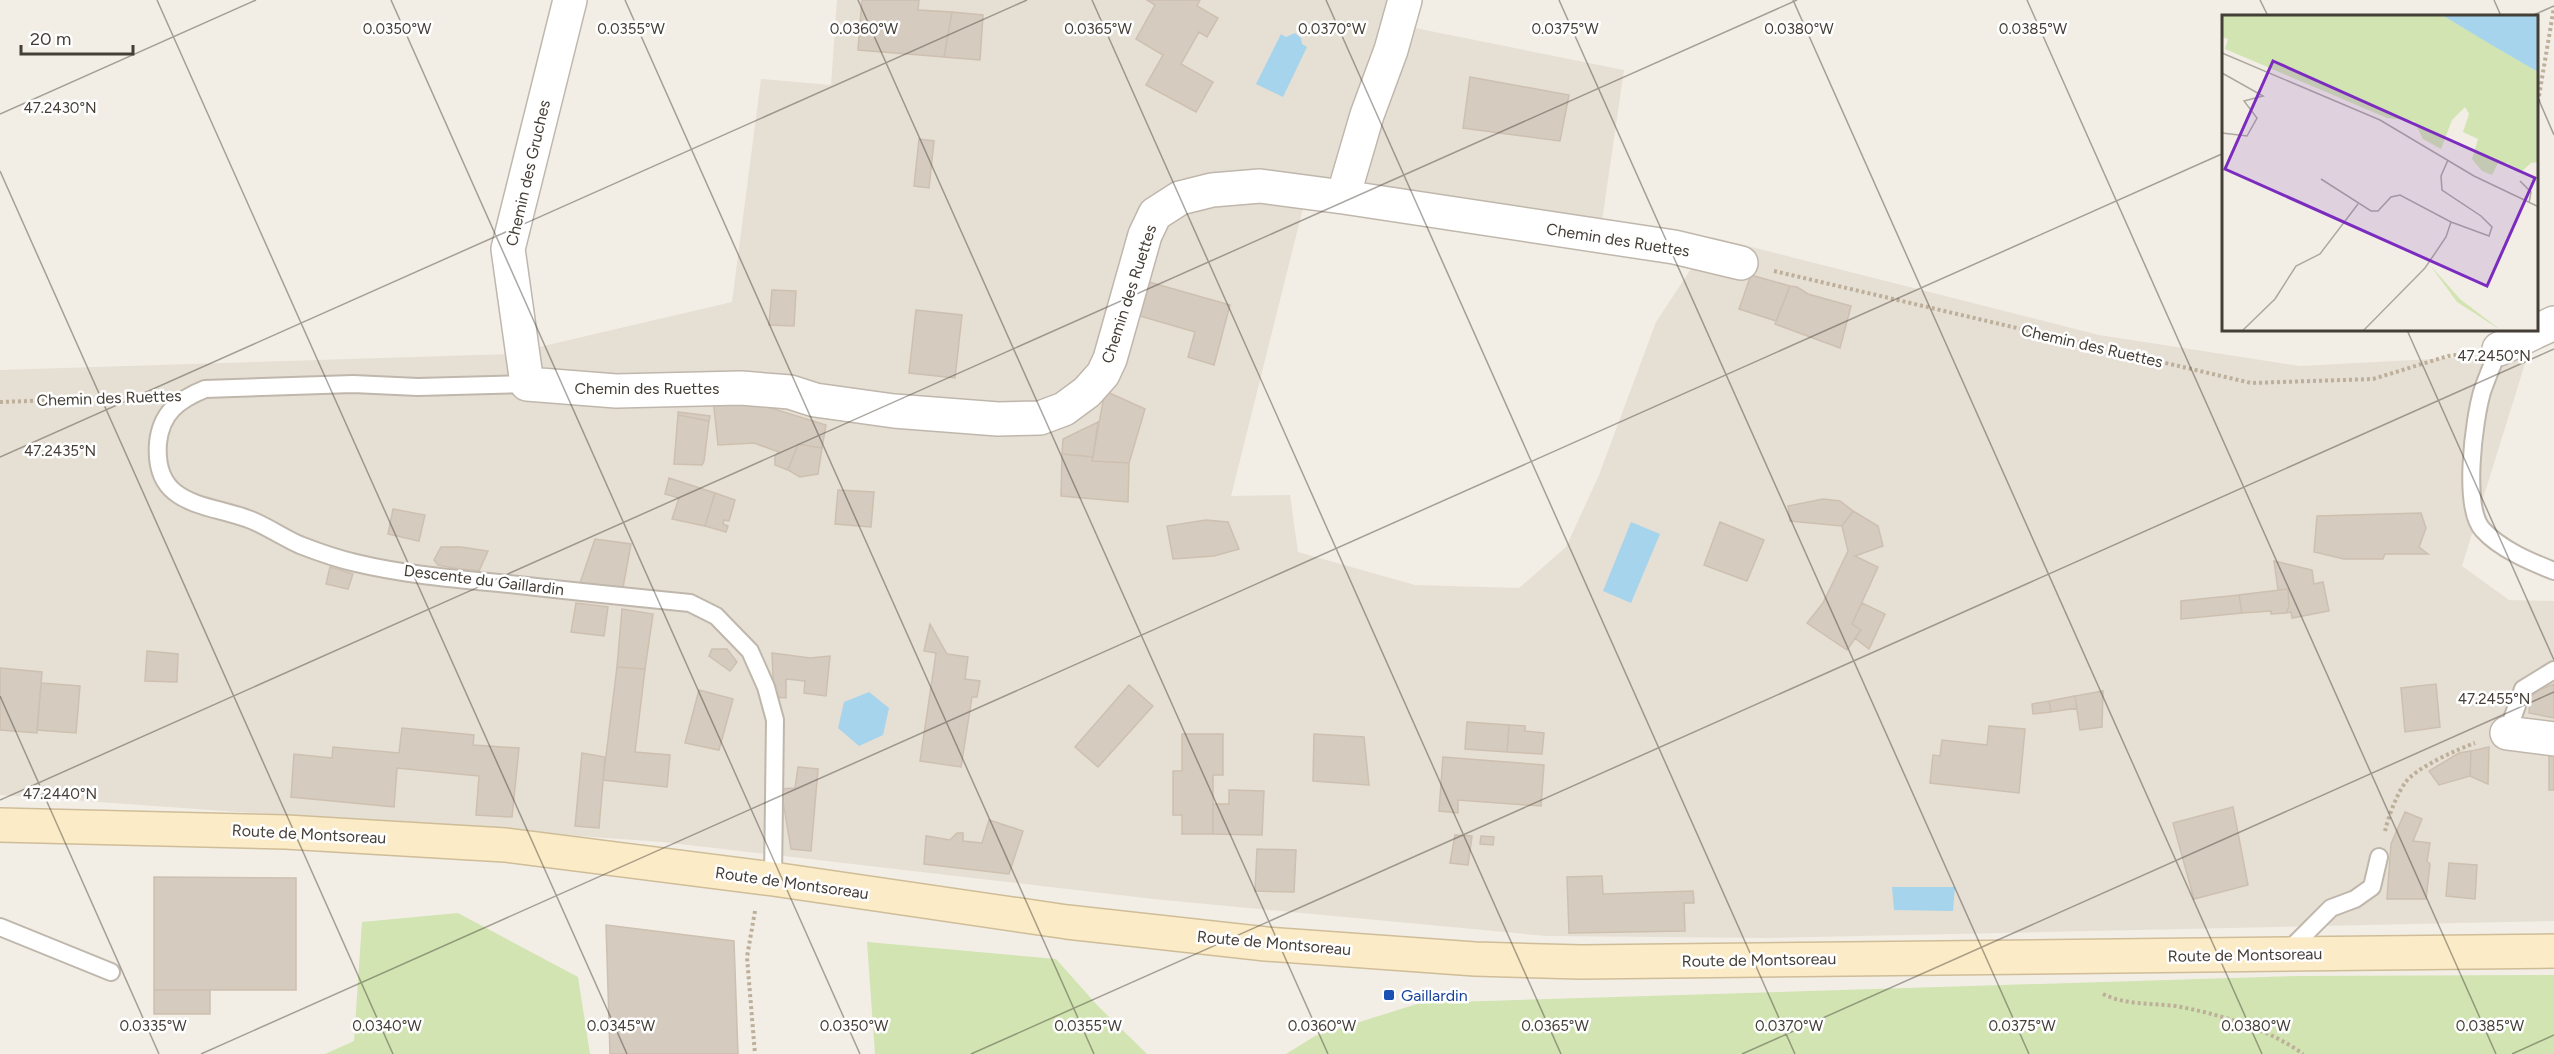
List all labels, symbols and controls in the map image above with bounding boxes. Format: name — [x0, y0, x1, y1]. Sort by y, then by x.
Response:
inset map — [2222, 15, 2539, 332]
scale bar — [21, 18, 134, 56]
text: 0.0350°W — [363, 20, 432, 38]
text: 0.0355°W — [597, 20, 665, 38]
text: 0.0360°W — [830, 20, 899, 38]
text: 0.0365°W — [1064, 20, 1132, 38]
text: 0.0370°W — [1298, 20, 1367, 38]
text: 0.0375°W — [1531, 20, 1599, 38]
text: 0.0380°W — [1764, 20, 1834, 38]
text: 0.0385°W — [1999, 20, 2068, 38]
text: 20 m — [30, 28, 71, 50]
street label: Chemin des Gruches — [502, 98, 554, 248]
text: 47.2430°N — [23, 99, 97, 117]
street label: Chemin des Ruettes — [1545, 219, 1691, 261]
street label: Chemin des Ruettes — [1098, 222, 1160, 366]
street label: Chemin des Ruettes — [2019, 320, 2165, 372]
text: 47.2450°N — [2457, 347, 2531, 365]
street label: Chemin des Ruettes — [575, 379, 719, 398]
street label: Chemin des Ruettes — [36, 386, 182, 410]
text: 47.2435°N — [24, 442, 96, 460]
street label: Descente du Gaillardin — [403, 561, 565, 599]
text: 47.2455°N — [2458, 690, 2530, 708]
text: 47.2440°N — [23, 785, 97, 803]
street label: Route de Montsoreau — [231, 820, 387, 848]
street label: Route de Montsoreau — [714, 863, 870, 903]
street label: Route de Montsoreau — [1196, 927, 1352, 959]
street label: Route de Montsoreau — [2167, 944, 2323, 966]
street label: Route de Montsoreau — [1681, 949, 1837, 971]
place label: Gaillardin — [1401, 986, 1468, 1005]
marker: Gaillardin — [1382, 988, 1396, 1002]
text: 0.0335°W — [119, 1017, 187, 1035]
text: 0.0340°W — [352, 1017, 422, 1035]
text: 0.0345°W — [587, 1017, 656, 1035]
text: 0.0350°W — [820, 1017, 889, 1035]
text: 0.0355°W — [1054, 1017, 1122, 1035]
text: 0.0360°W — [1288, 1017, 1357, 1035]
text: 0.0365°W — [1521, 1017, 1589, 1035]
text: 0.0370°W — [1755, 1017, 1824, 1035]
text: 0.0375°W — [1988, 1017, 2056, 1035]
text: 0.0380°W — [2221, 1017, 2291, 1035]
text: 0.0385°W — [2456, 1017, 2525, 1035]

